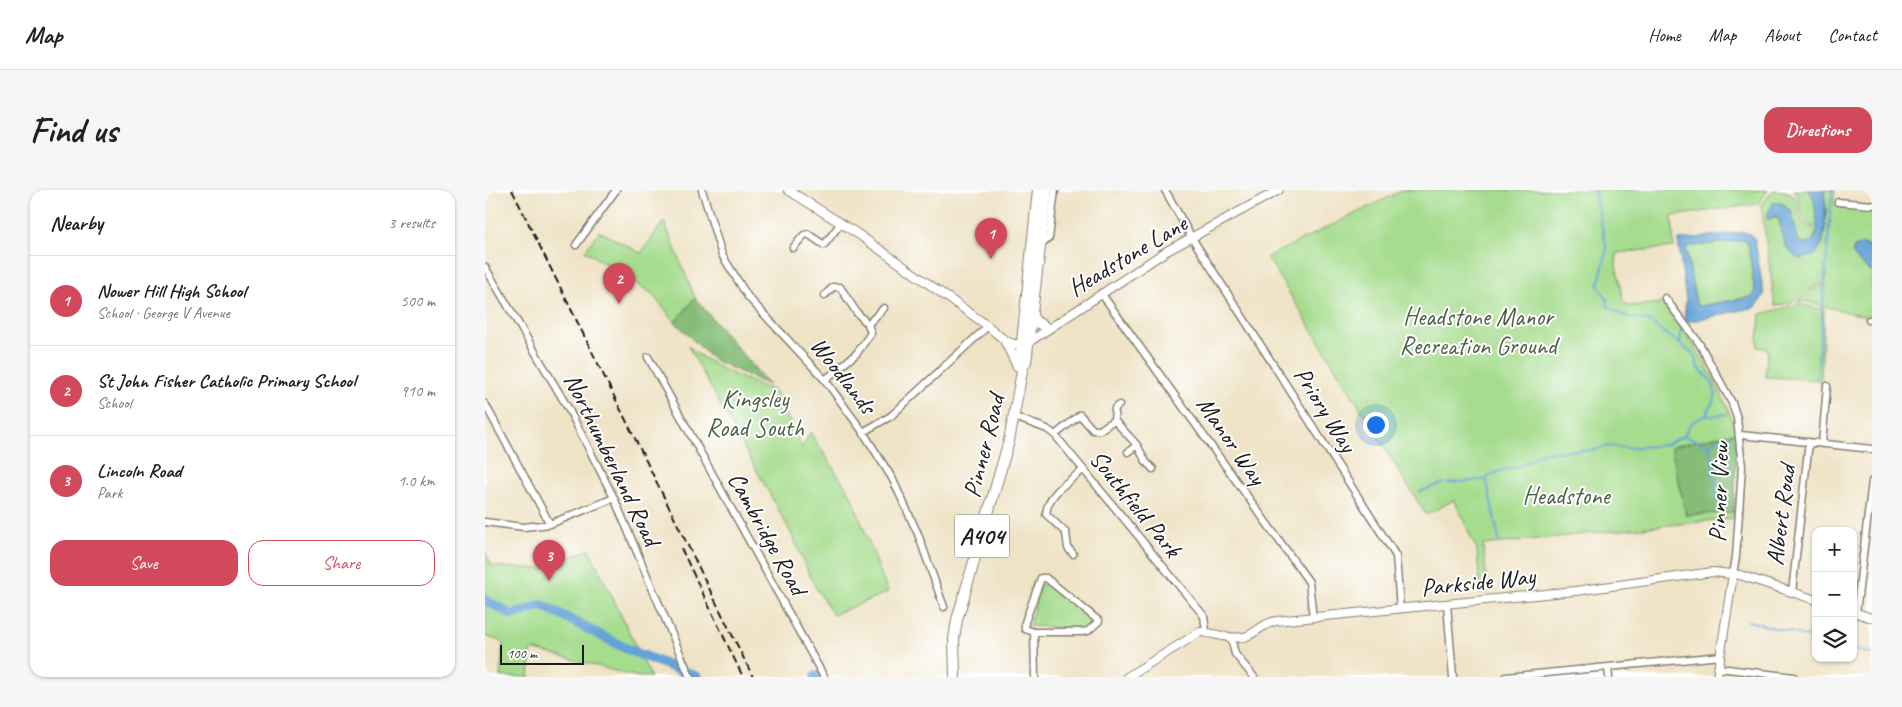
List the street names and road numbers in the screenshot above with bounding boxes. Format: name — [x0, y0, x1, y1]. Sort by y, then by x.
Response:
street label: Headstone Lane — [1062, 207, 1194, 304]
street label: Woodlands — [803, 330, 885, 423]
street label: Priory Way — [1287, 361, 1365, 460]
street label: Northumberland Road — [557, 368, 670, 555]
street label: Pinner Road — [956, 387, 1013, 501]
street label: Manor Way — [1189, 390, 1275, 493]
street label: Pinner View — [1701, 439, 1737, 543]
street label: Southfield Park — [1082, 443, 1189, 565]
street label: Albert Road — [1759, 459, 1804, 567]
street label: Cambridge Road — [720, 466, 816, 603]
road number: A404 — [955, 514, 1009, 558]
street label: Parkside Way — [1420, 560, 1538, 604]

